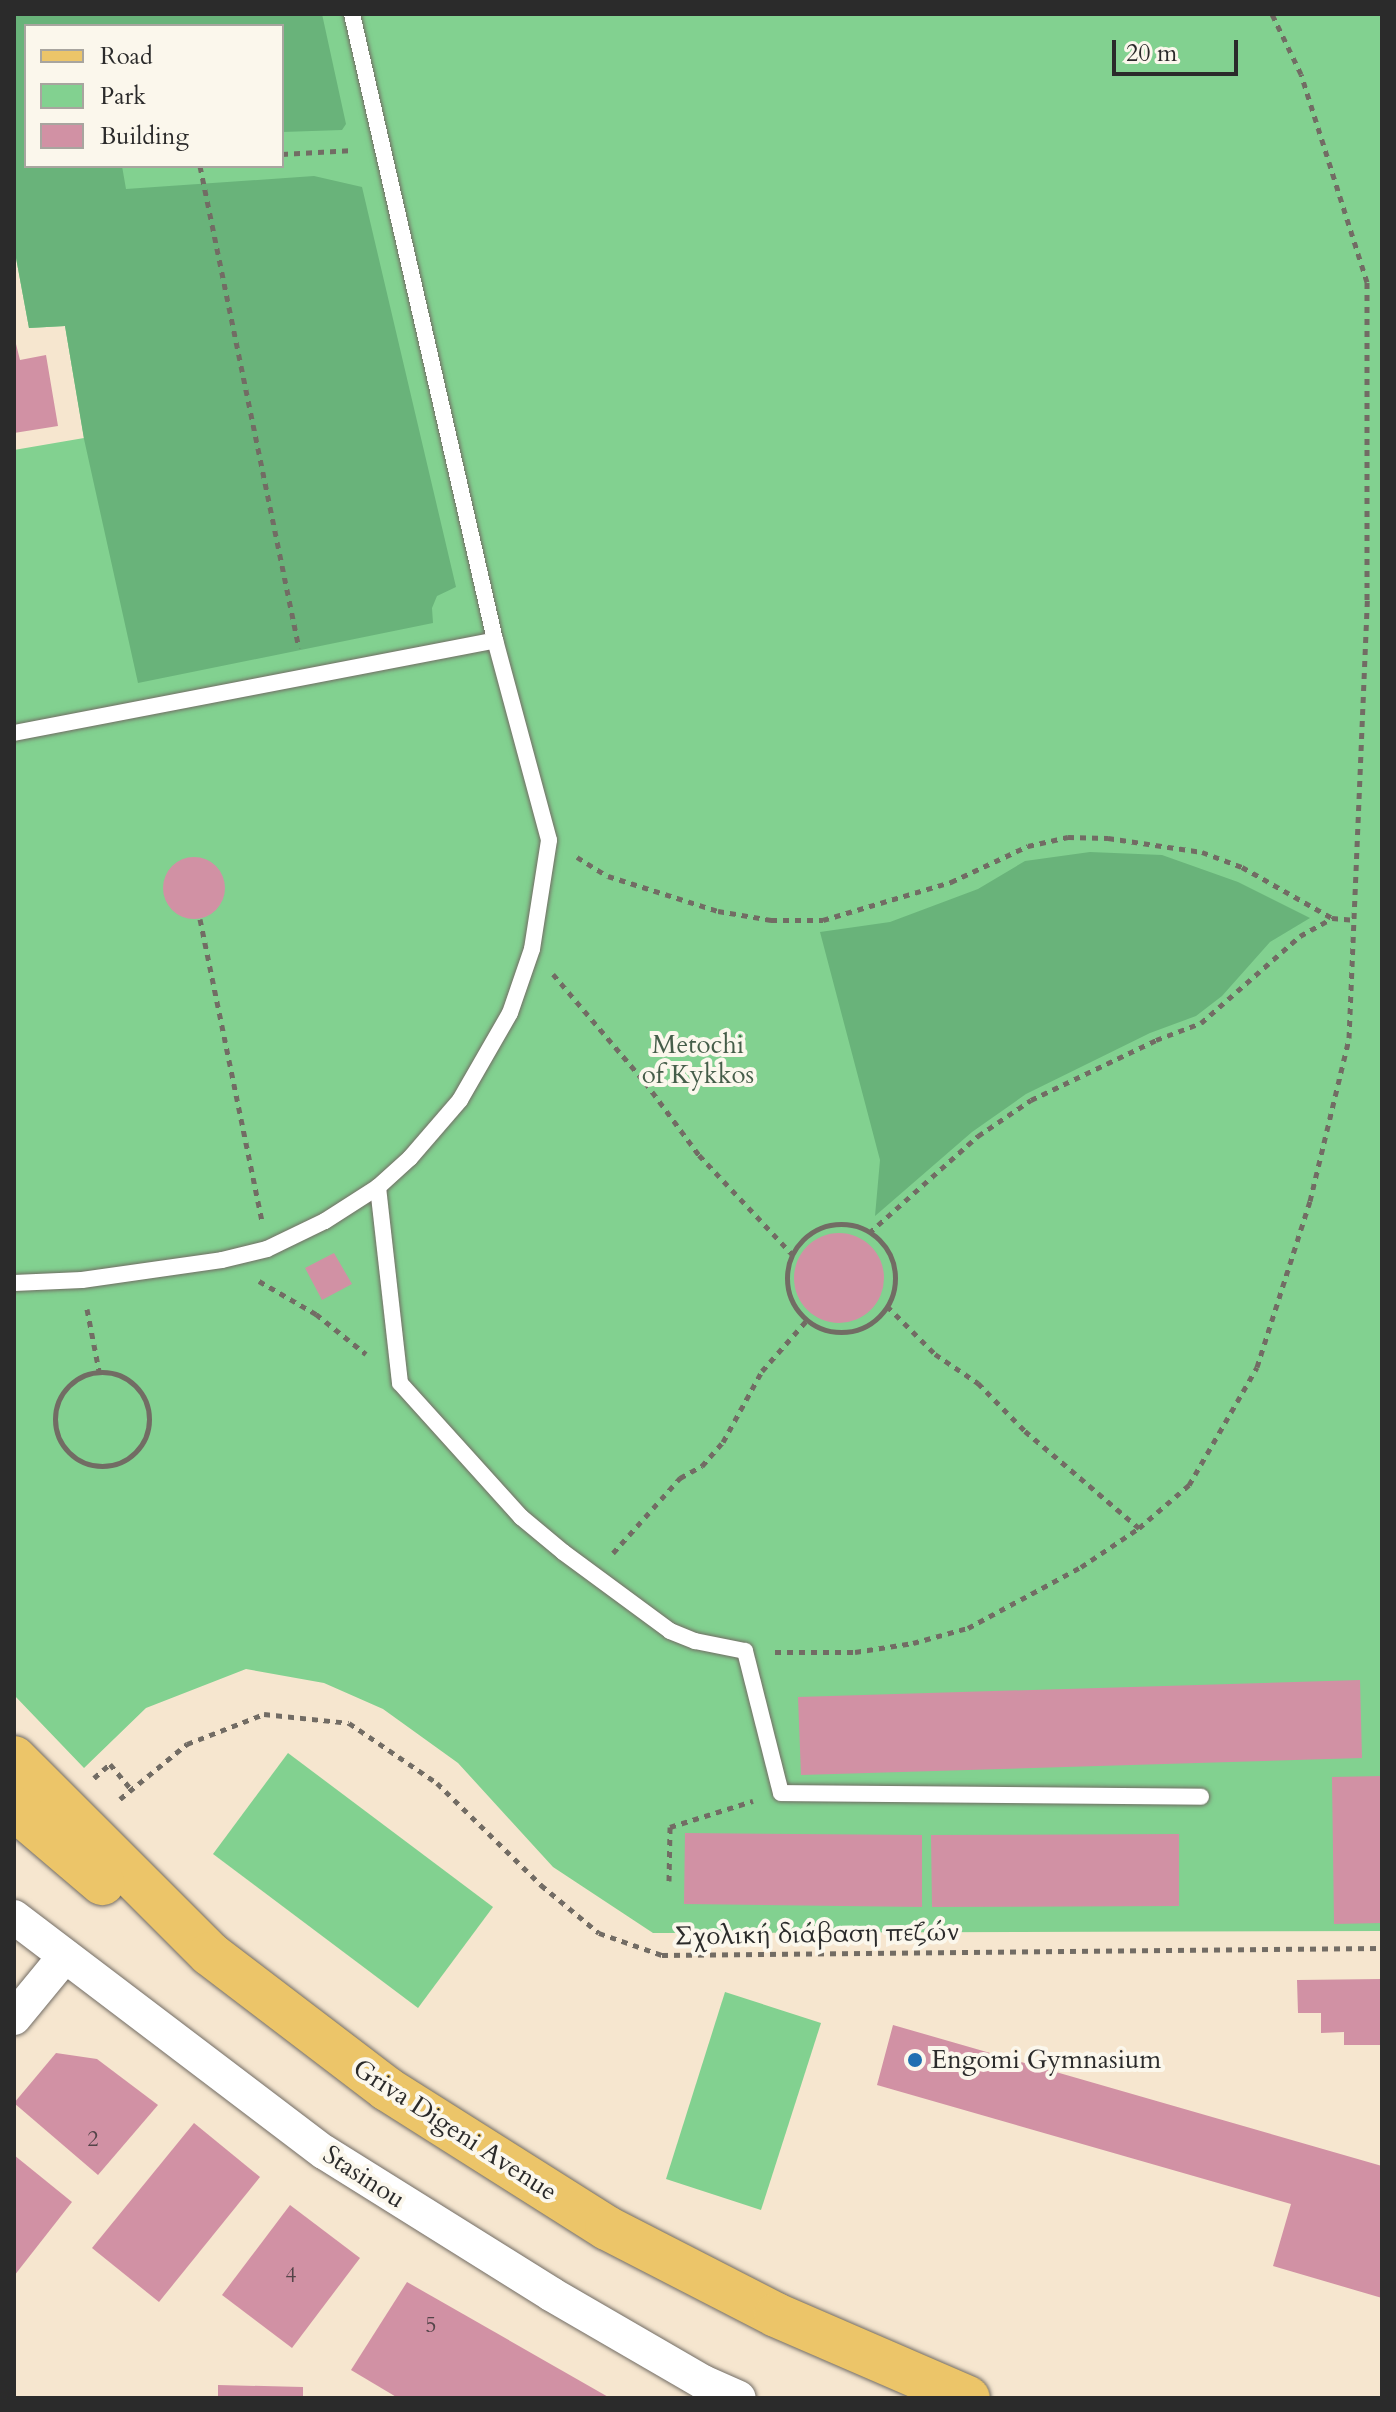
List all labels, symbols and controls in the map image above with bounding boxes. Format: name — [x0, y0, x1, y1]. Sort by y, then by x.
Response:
legend — [24, 24, 284, 168]
scale bar — [1116, 24, 1242, 74]
text: 20 m — [1126, 37, 1177, 70]
text: Road — [100, 40, 153, 73]
text: Park — [100, 80, 146, 113]
text: Building — [100, 120, 189, 153]
park label: Metochi of Kykkos — [642, 1029, 754, 1090]
street label: Σχολική διάβαση πεζών — [674, 1916, 960, 1952]
place label: Engomi Gymnasium — [931, 2044, 1161, 2076]
marker: Engomi Gymnasium — [906, 2051, 924, 2069]
street label: Griva Digeni Avenue — [347, 2052, 563, 2208]
house number: 2 — [87, 2127, 99, 2153]
street label: Stasinou — [317, 2139, 411, 2215]
house number: 4 — [285, 2263, 297, 2289]
house number: 5 — [425, 2313, 437, 2339]

